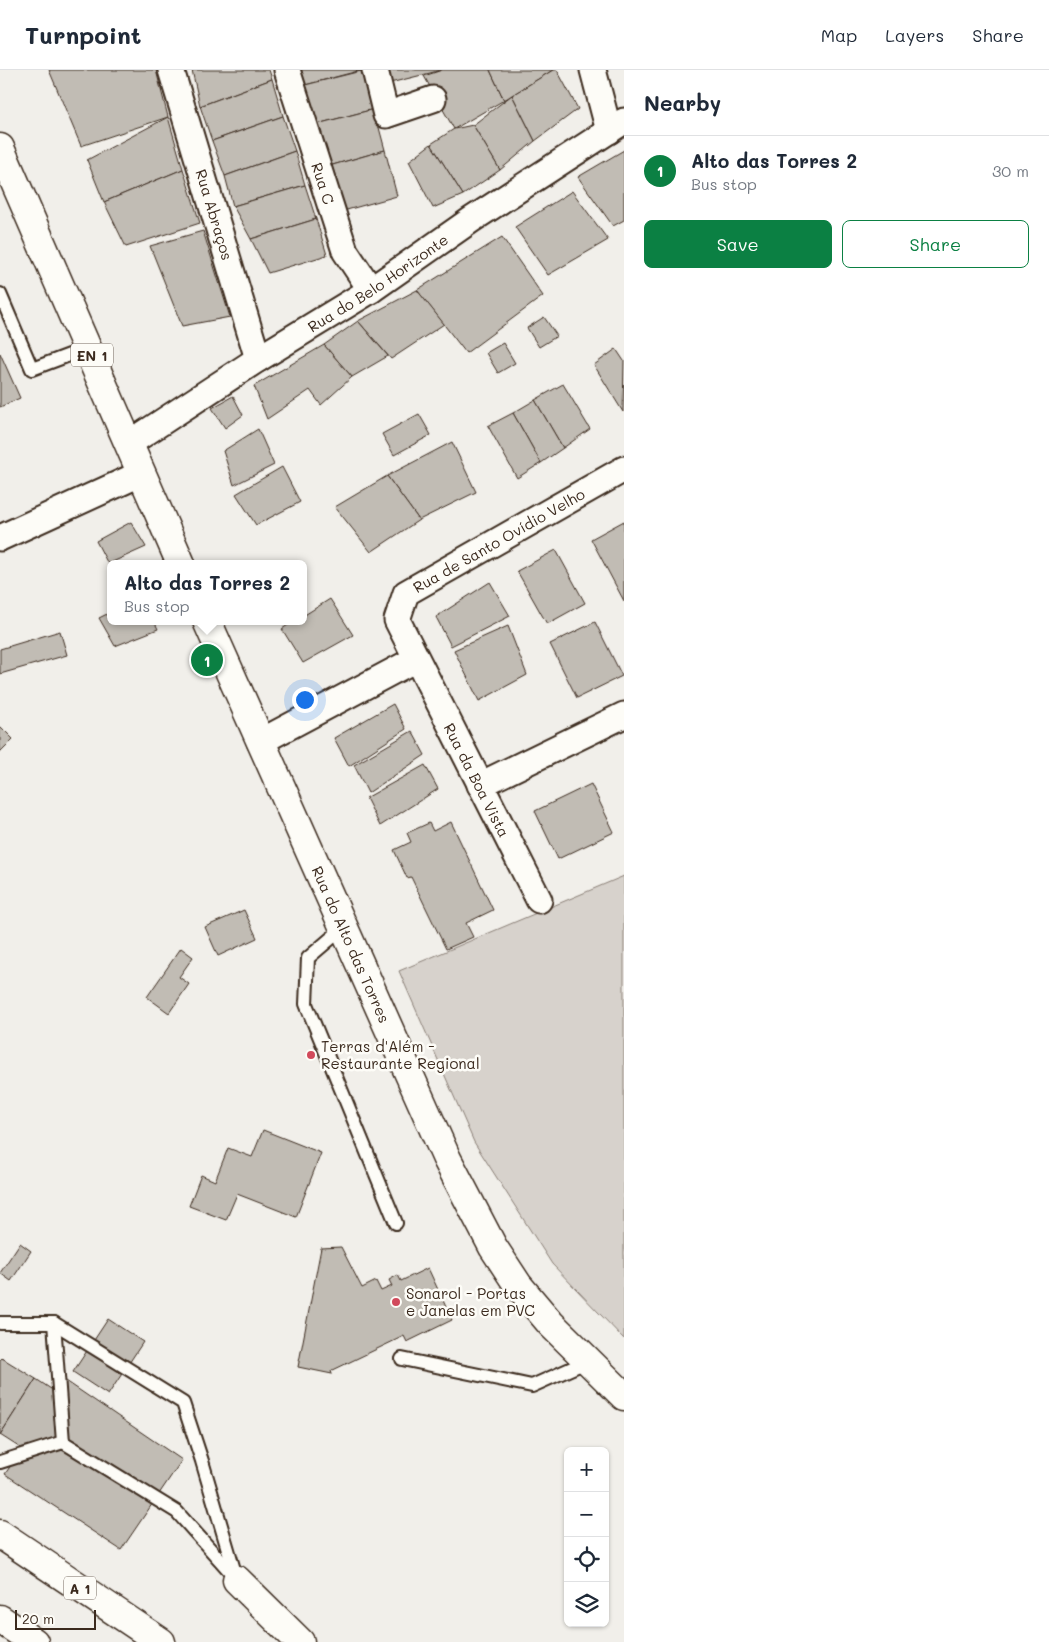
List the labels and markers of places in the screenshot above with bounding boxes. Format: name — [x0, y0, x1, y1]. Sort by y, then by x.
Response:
pin: 1 — [191, 641, 223, 679]
place label: Terras d'Além - Restaurante Regional — [321, 1036, 480, 1073]
marker: Terras d'Além - Restaurante Regional — [305, 1049, 317, 1061]
place label: Sonarol - Portas e Janelas em PVC — [406, 1283, 535, 1320]
marker: Sonarol - Portas e Janelas em PVC — [390, 1296, 402, 1308]

